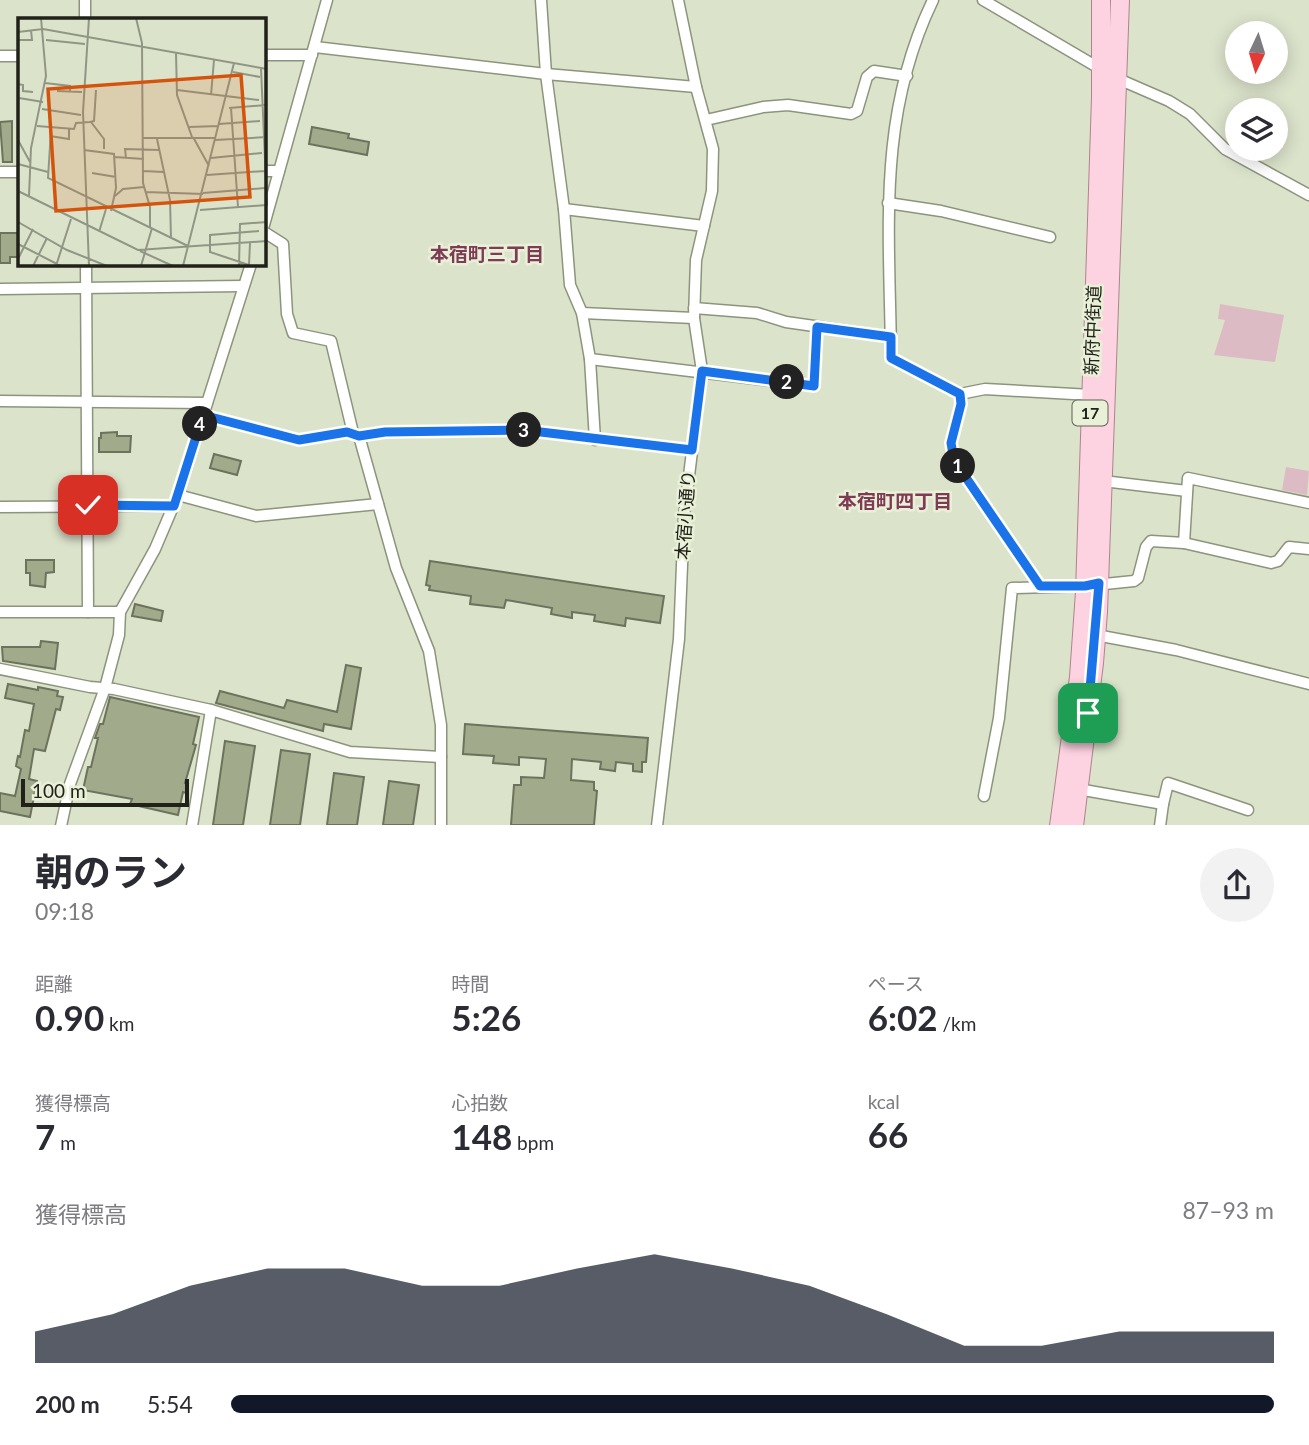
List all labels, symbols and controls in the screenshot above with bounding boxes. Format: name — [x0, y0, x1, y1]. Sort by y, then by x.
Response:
inset map — [18, 18, 266, 266]
north arrow — [1225, 21, 1288, 84]
map controls — [1225, 21, 1288, 161]
button: layers — [1225, 98, 1288, 161]
district label: 本宿町三丁目 — [430, 242, 544, 265]
street label: 新府中街道 — [1079, 285, 1105, 375]
pin: 2 — [770, 364, 804, 400]
text: 2 — [781, 370, 792, 393]
road number: 17 — [1072, 400, 1108, 426]
pin: 4 — [182, 406, 218, 442]
text: 4 — [194, 412, 205, 435]
pin: 3 — [506, 412, 542, 448]
text: 3 — [518, 418, 529, 441]
pin: 1 — [940, 448, 976, 484]
text: 1 — [952, 454, 963, 477]
street label: 本宿小通り — [671, 469, 699, 561]
pin — [58, 475, 118, 535]
icon: check — [69, 486, 107, 524]
district label: 本宿町四丁目 — [838, 489, 952, 512]
pin — [1058, 683, 1118, 743]
icon: arrive — [1069, 694, 1107, 732]
scale bar — [21, 776, 189, 808]
text: 100 m — [32, 779, 86, 802]
text: 朝のラン — [35, 848, 187, 894]
button: share — [1200, 848, 1274, 922]
text: 09:18 — [35, 897, 94, 925]
text: 距離 — [35, 972, 73, 995]
text: 時間 — [451, 972, 489, 995]
text: ペース — [868, 972, 924, 995]
text: 0.90 — [35, 996, 104, 1038]
text: 5:26 — [451, 996, 521, 1038]
text: 6:02 — [868, 996, 938, 1038]
text: km — [104, 1012, 134, 1035]
text: /km — [938, 1012, 976, 1035]
text: kcal — [868, 1090, 900, 1113]
text: 獲得標高 — [35, 1091, 111, 1114]
text: 心拍数 — [451, 1091, 508, 1114]
text: 66 — [868, 1113, 908, 1155]
text: 7 — [35, 1115, 55, 1157]
text: 148 — [451, 1115, 512, 1157]
text: m — [55, 1131, 76, 1154]
text: bpm — [512, 1131, 554, 1154]
text: 87–93 m — [1182, 1196, 1274, 1224]
text: 獲得標高 — [35, 1200, 127, 1228]
text: 200 m — [35, 1390, 100, 1418]
text: 5:54 — [147, 1390, 193, 1418]

